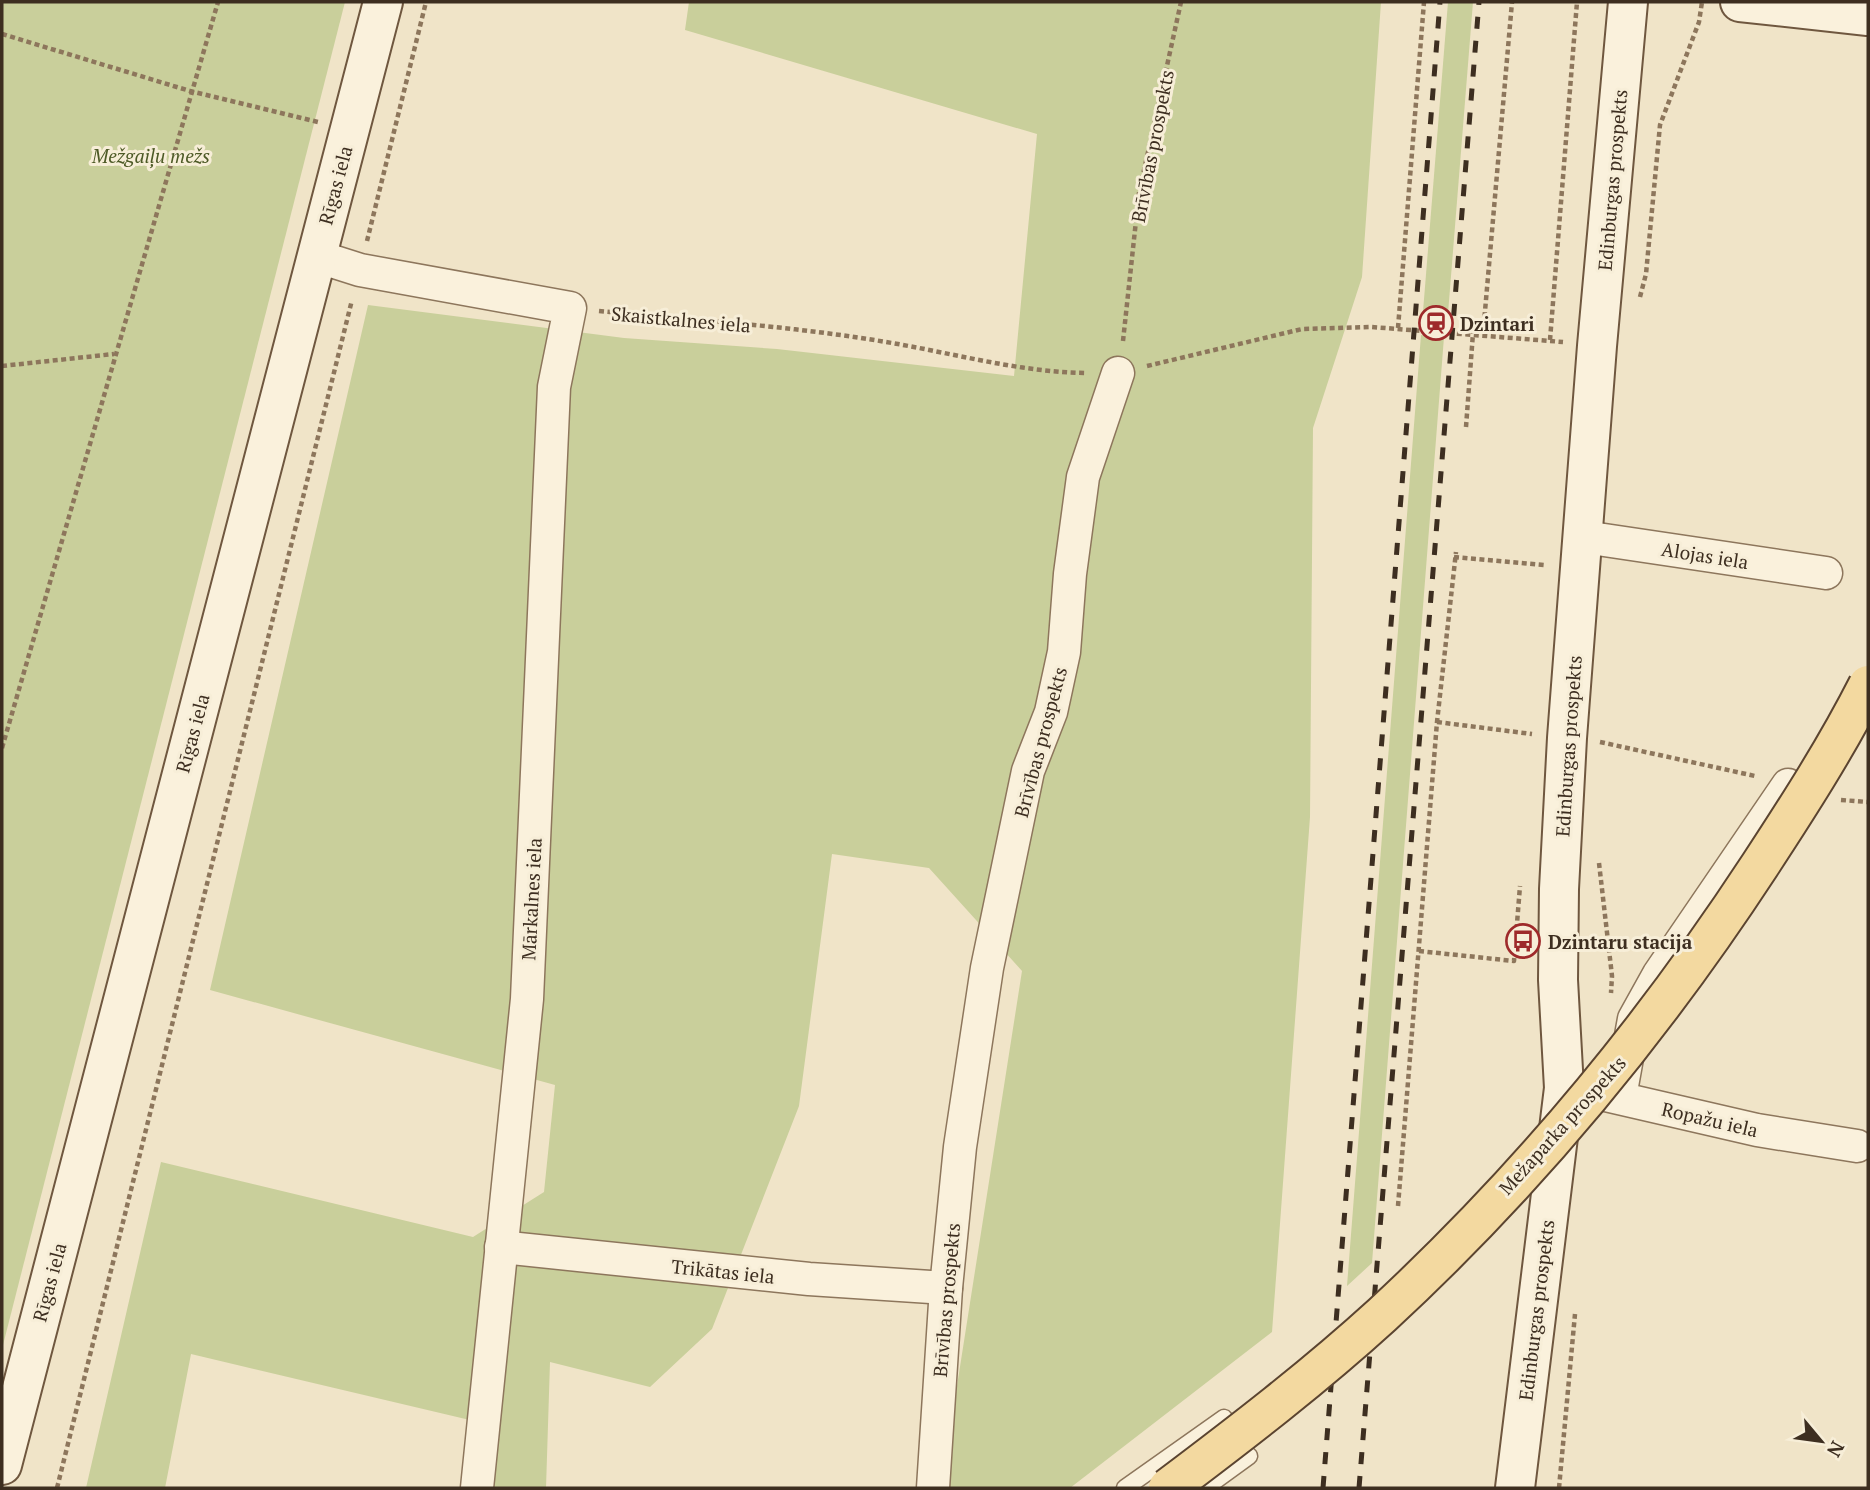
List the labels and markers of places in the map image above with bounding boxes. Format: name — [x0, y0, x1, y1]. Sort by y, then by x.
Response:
station icon: Dzintari — [1417, 304, 1455, 342]
place label: Dzintari — [1460, 311, 1535, 336]
bus stop icon: Dzintaru stacija — [1504, 922, 1542, 960]
place label: Dzintaru stacija — [1548, 929, 1693, 954]

